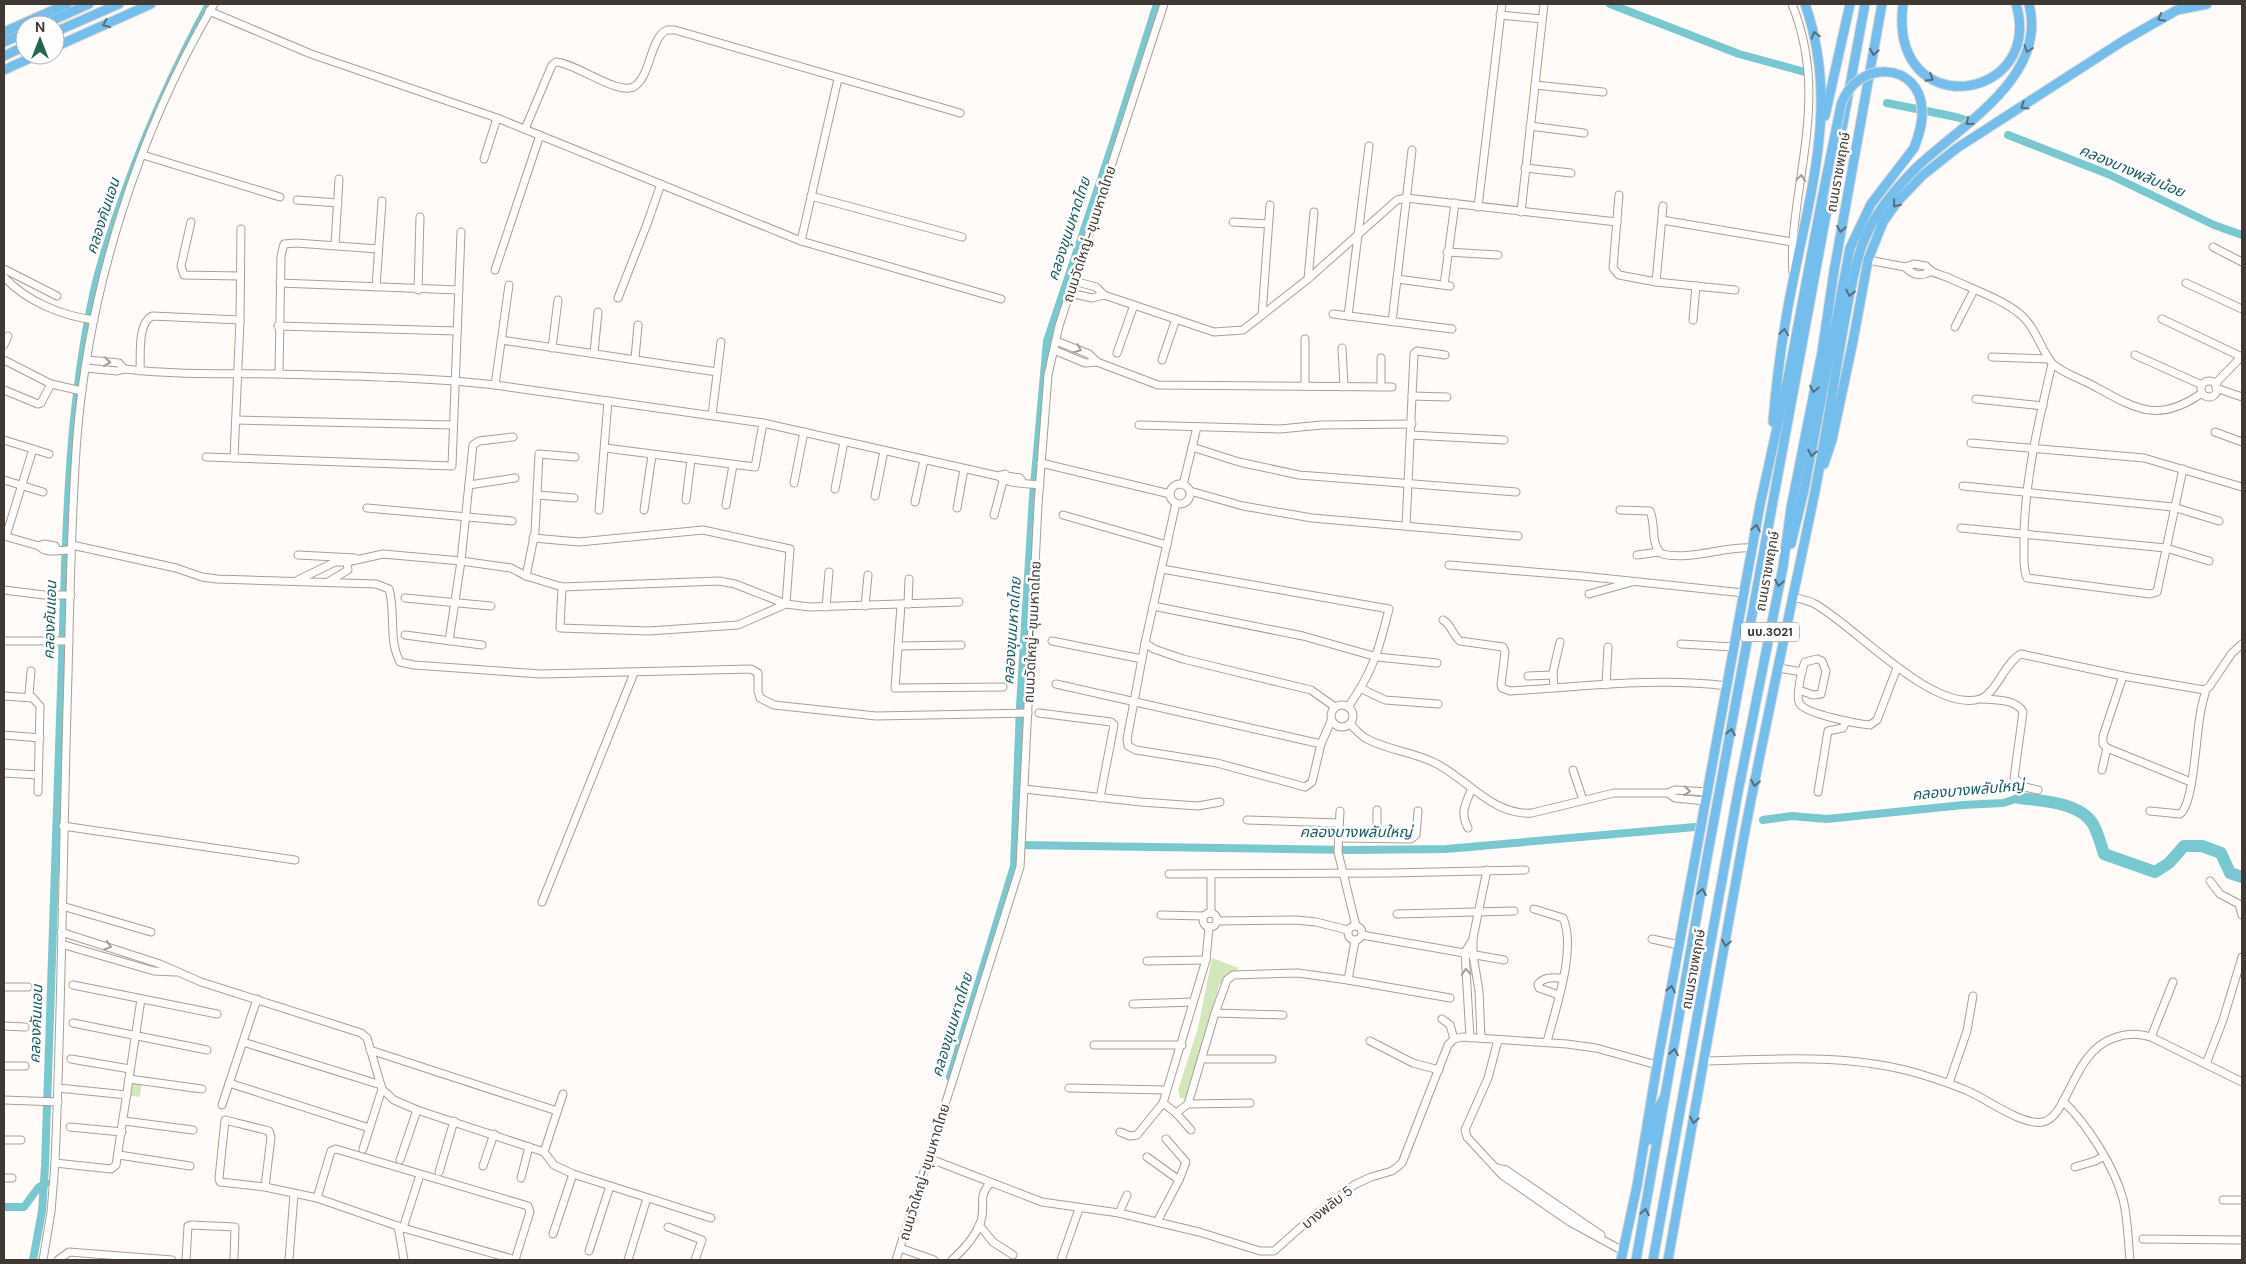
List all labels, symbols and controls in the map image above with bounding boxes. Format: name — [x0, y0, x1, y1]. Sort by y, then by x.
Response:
one-way arrow — [2157, 12, 2166, 22]
north arrow — [15, 15, 65, 65]
one-way arrow — [102, 17, 111, 28]
text: N — [35, 18, 45, 36]
one-way arrow — [1810, 31, 1821, 40]
one-way arrow — [2024, 44, 2034, 53]
one-way arrow — [1869, 47, 1879, 56]
one-way arrow — [1925, 71, 1934, 81]
one-way arrow — [2021, 99, 2030, 109]
one-way arrow — [1966, 116, 1975, 125]
street label: ถนนราชพฤกษ์ — [1822, 130, 1854, 214]
water label: คลองบางพลับน้อย — [2076, 140, 2189, 203]
street label: ถนนวัดใหญ่-ขุนมหาดไทย — [1058, 164, 1120, 304]
one-way arrow — [1795, 173, 1806, 181]
water label: คลองขุนมหาดไทย — [1043, 174, 1096, 283]
water label: คลองคันแอน — [81, 175, 125, 257]
one-way arrow — [1894, 198, 1902, 207]
one-way arrow — [1837, 224, 1847, 233]
one-way arrow — [1845, 289, 1856, 297]
one-way arrow — [1778, 328, 1788, 337]
one-way arrow — [1073, 343, 1082, 354]
one-way arrow — [103, 356, 111, 367]
one-way arrow — [1810, 385, 1820, 393]
one-way arrow — [1807, 449, 1817, 457]
one-way arrow — [1750, 524, 1760, 533]
street label: ถนนราชพฤกษ์ — [1751, 529, 1783, 613]
street label: ถนนวัดใหญ่-ขุนมหาดไทย — [1019, 561, 1045, 703]
water label: คลองขุนมหาดไทย — [998, 575, 1026, 685]
water label: คลองคันแอน — [39, 579, 61, 660]
one-way arrow — [1775, 579, 1785, 588]
road number: นบ.3021 — [1741, 622, 1799, 642]
one-way arrow — [1725, 728, 1735, 737]
water label: คลองบางพลับใหญ่ — [1911, 775, 2027, 805]
one-way arrow — [1750, 779, 1761, 788]
one-way arrow — [1684, 785, 1692, 796]
water label: คลองบางพลับใหญ่ — [1300, 822, 1414, 842]
one-way arrow — [1696, 888, 1706, 897]
street label: ถนนราชพฤกษ์ — [1677, 927, 1709, 1011]
one-way arrow — [1721, 939, 1731, 948]
one-way arrow — [103, 941, 112, 951]
one-way arrow — [1460, 967, 1471, 975]
water label: คลองขุนมหาดไทย — [927, 969, 978, 1079]
water label: คลองคันแอน — [25, 983, 47, 1064]
one-way arrow — [1665, 984, 1676, 993]
one-way arrow — [1668, 1048, 1678, 1057]
street label: ถนนวัดใหญ่-ขุนมหาดไทย — [895, 1101, 953, 1243]
one-way arrow — [1690, 1116, 1700, 1125]
street label: บางพลับ 5 — [1298, 1181, 1356, 1233]
one-way arrow — [1640, 1208, 1650, 1217]

